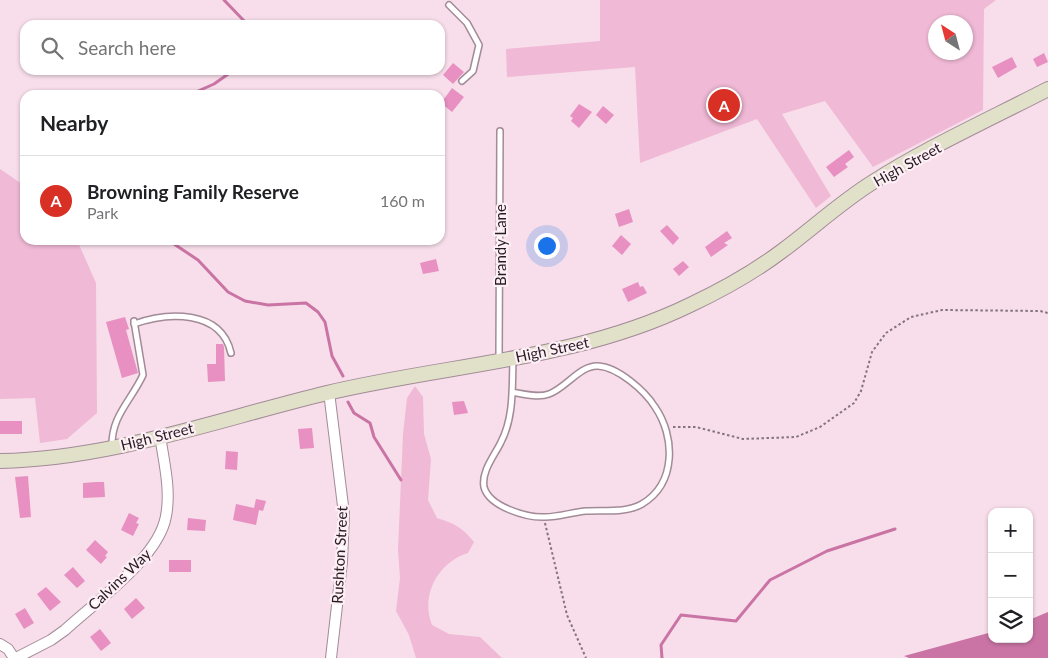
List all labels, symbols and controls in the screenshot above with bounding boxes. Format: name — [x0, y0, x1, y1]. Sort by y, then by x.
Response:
north arrow — [928, 15, 973, 60]
search box — [20, 20, 445, 75]
icon: search — [38, 34, 66, 62]
text: Search here — [78, 36, 176, 59]
pin: A — [708, 86, 740, 124]
text: Nearby — [40, 110, 108, 135]
street label: High Street — [870, 138, 944, 190]
text: Browning Family Reserve — [87, 180, 299, 203]
text: A — [50, 191, 62, 210]
text: 160 m — [380, 191, 425, 210]
text: Park — [87, 203, 118, 222]
street label: Brandy Lane — [491, 204, 509, 286]
your location — [534, 233, 560, 259]
street label: High Street — [514, 332, 591, 366]
street label: High Street — [119, 418, 196, 454]
street label: Rushton Street — [327, 505, 351, 604]
map controls — [988, 508, 1033, 643]
button: + — [988, 508, 1033, 553]
street label: Calvins Way — [84, 544, 154, 613]
button: − — [988, 553, 1033, 598]
button: layers — [988, 598, 1033, 643]

